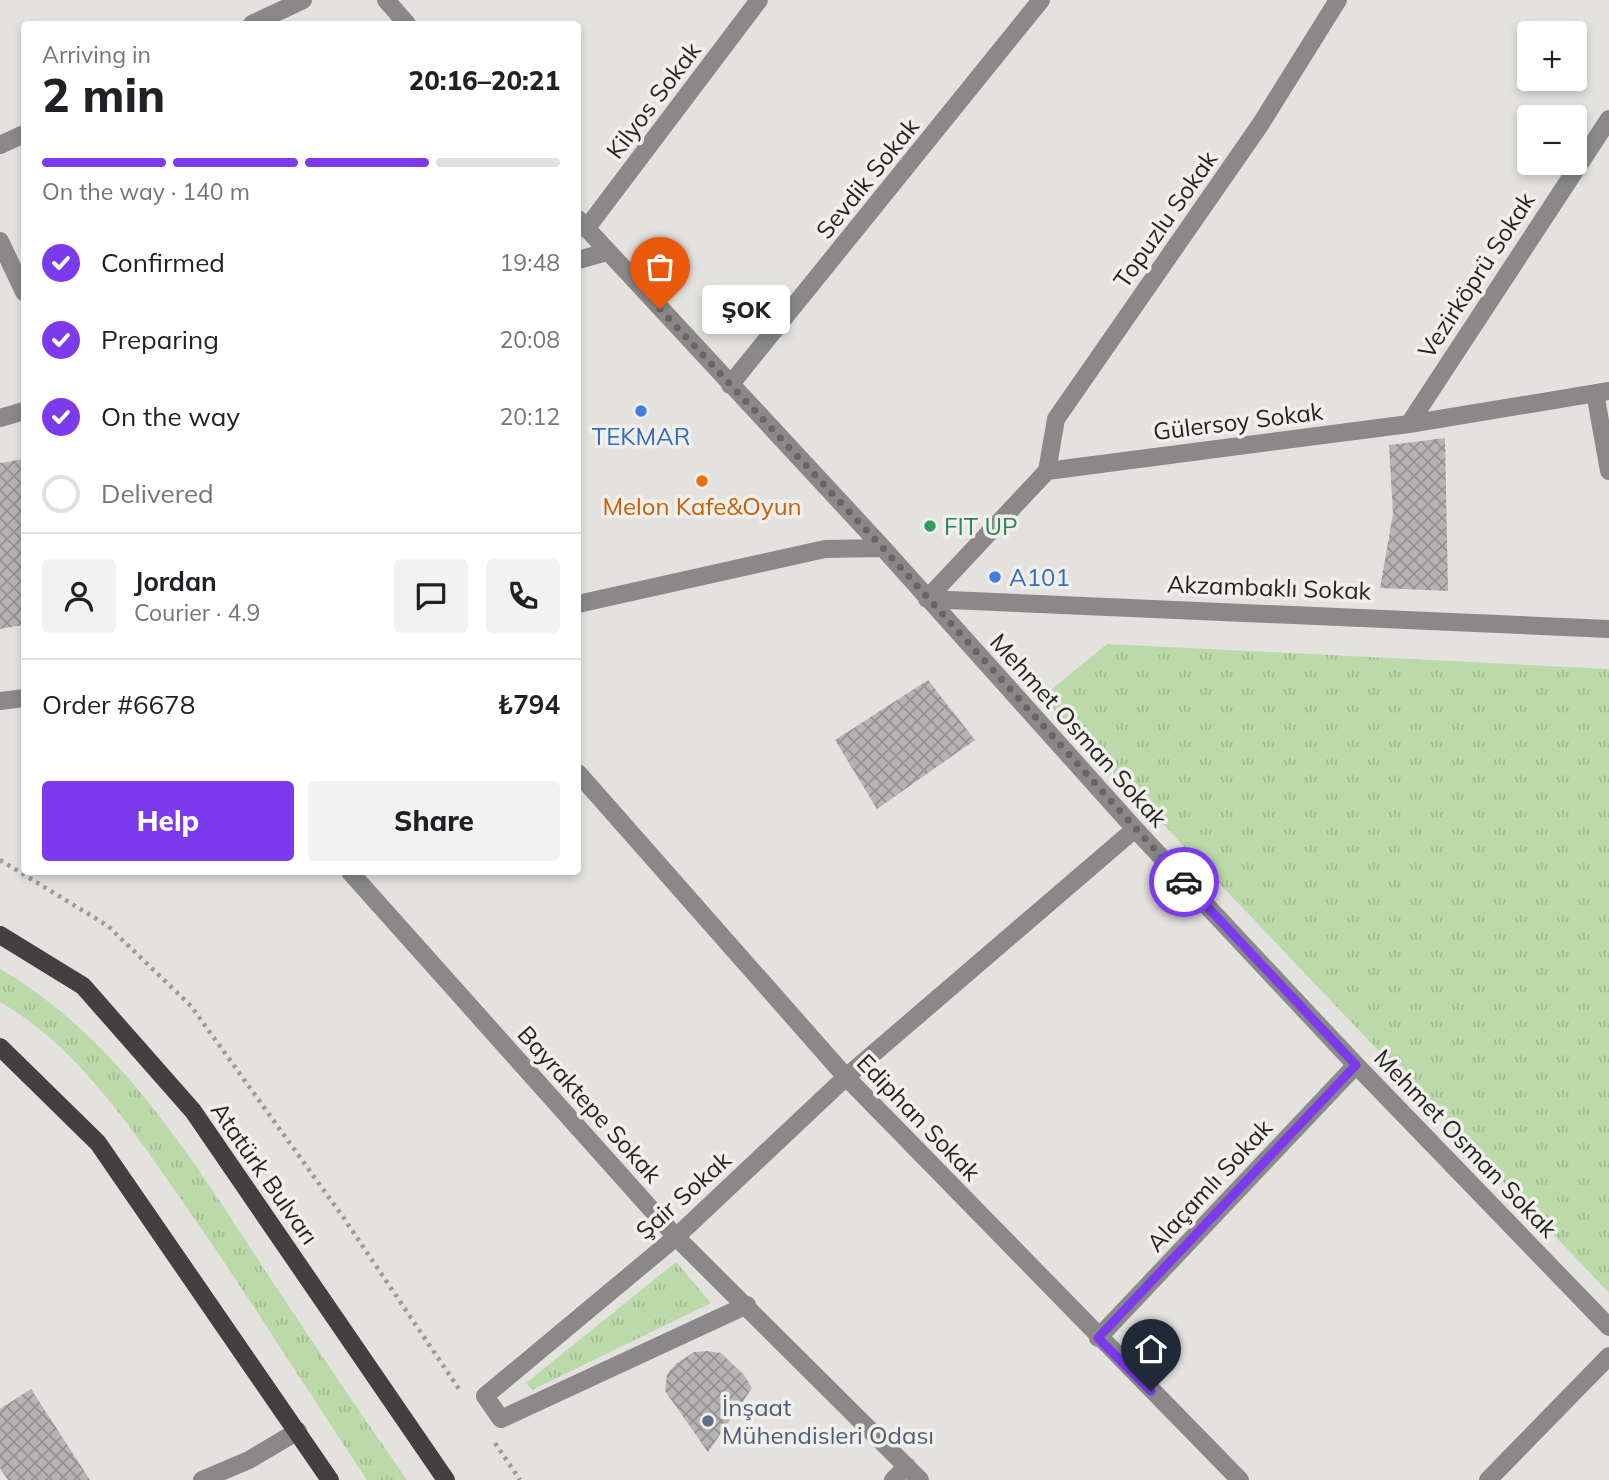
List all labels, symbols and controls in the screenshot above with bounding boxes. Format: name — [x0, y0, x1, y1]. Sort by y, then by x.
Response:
map controls — [1517, 21, 1587, 175]
button: + — [1517, 21, 1587, 91]
street label: Kilyos Sokak — [599, 35, 707, 164]
text: Arriving in — [42, 40, 151, 69]
text: 20:16–20:21 — [409, 64, 560, 97]
text: 2 min — [42, 66, 165, 124]
button: − — [1517, 105, 1587, 175]
street label: Sevdik Sokak — [809, 111, 925, 244]
street label: Topuzlu Sokak — [1107, 144, 1224, 293]
text: On the way · 140 m — [42, 177, 250, 206]
street label: Vezirköprü Sokak — [1411, 186, 1541, 364]
pin — [630, 237, 690, 309]
icon: check — [42, 244, 80, 282]
text: Confirmed — [101, 246, 225, 279]
text: 19:48 — [500, 248, 560, 277]
icon: bag — [641, 248, 679, 286]
callout: ŞOK — [702, 284, 790, 334]
text: ŞOK — [721, 295, 771, 324]
icon: check — [42, 321, 80, 359]
text: Preparing — [101, 323, 219, 356]
text: 20:08 — [500, 325, 560, 354]
street label: Gülersoy Sokak — [1151, 396, 1325, 446]
icon: check — [42, 398, 80, 436]
text: On the way — [101, 400, 240, 433]
text: 20:12 — [500, 402, 560, 431]
marker: TEKMAR — [633, 403, 649, 419]
place label: TEKMAR — [592, 421, 690, 451]
marker: Melon Kafe&Oyun — [694, 473, 710, 489]
text: Delivered — [101, 477, 214, 510]
place label: Melon Kafe&Oyun — [602, 491, 802, 521]
place label: FIT UP — [944, 511, 1018, 541]
marker: FIT UP — [922, 518, 938, 534]
button: person — [42, 559, 116, 633]
button: chat — [394, 559, 468, 633]
button: phone — [486, 559, 560, 633]
place label: A101 — [1009, 562, 1070, 592]
text: Jordan — [134, 565, 217, 598]
street label: Akzambaklı Sokak — [1166, 568, 1372, 606]
marker: A101 — [987, 569, 1003, 585]
text: Courier · 4.9 — [134, 598, 260, 627]
street label: Mehmet Osman Sokak — [984, 627, 1174, 834]
text: Order #6678 — [42, 688, 195, 721]
text: ₺794 — [498, 688, 560, 721]
button: Help — [42, 781, 294, 861]
button: Share — [308, 781, 560, 861]
courier — [1149, 847, 1219, 917]
icon: car — [1165, 863, 1203, 901]
street label: Bayraktepe Sokak — [512, 1019, 669, 1189]
street label: Mehmet Osman Sokak — [1368, 1043, 1564, 1244]
street label: Ediphan Sokak — [851, 1047, 988, 1187]
street label: Atatürk Bulvarı — [205, 1096, 325, 1250]
street label: Alaçamlı Sokak — [1140, 1112, 1278, 1258]
street label: Şair Sokak — [629, 1144, 737, 1246]
pin — [1121, 1319, 1181, 1391]
icon: home — [1132, 1330, 1170, 1368]
place label: İnşaat Mühendisleri Odası — [722, 1392, 934, 1450]
marker: İnşaat Mühendisleri Odası — [700, 1413, 716, 1429]

